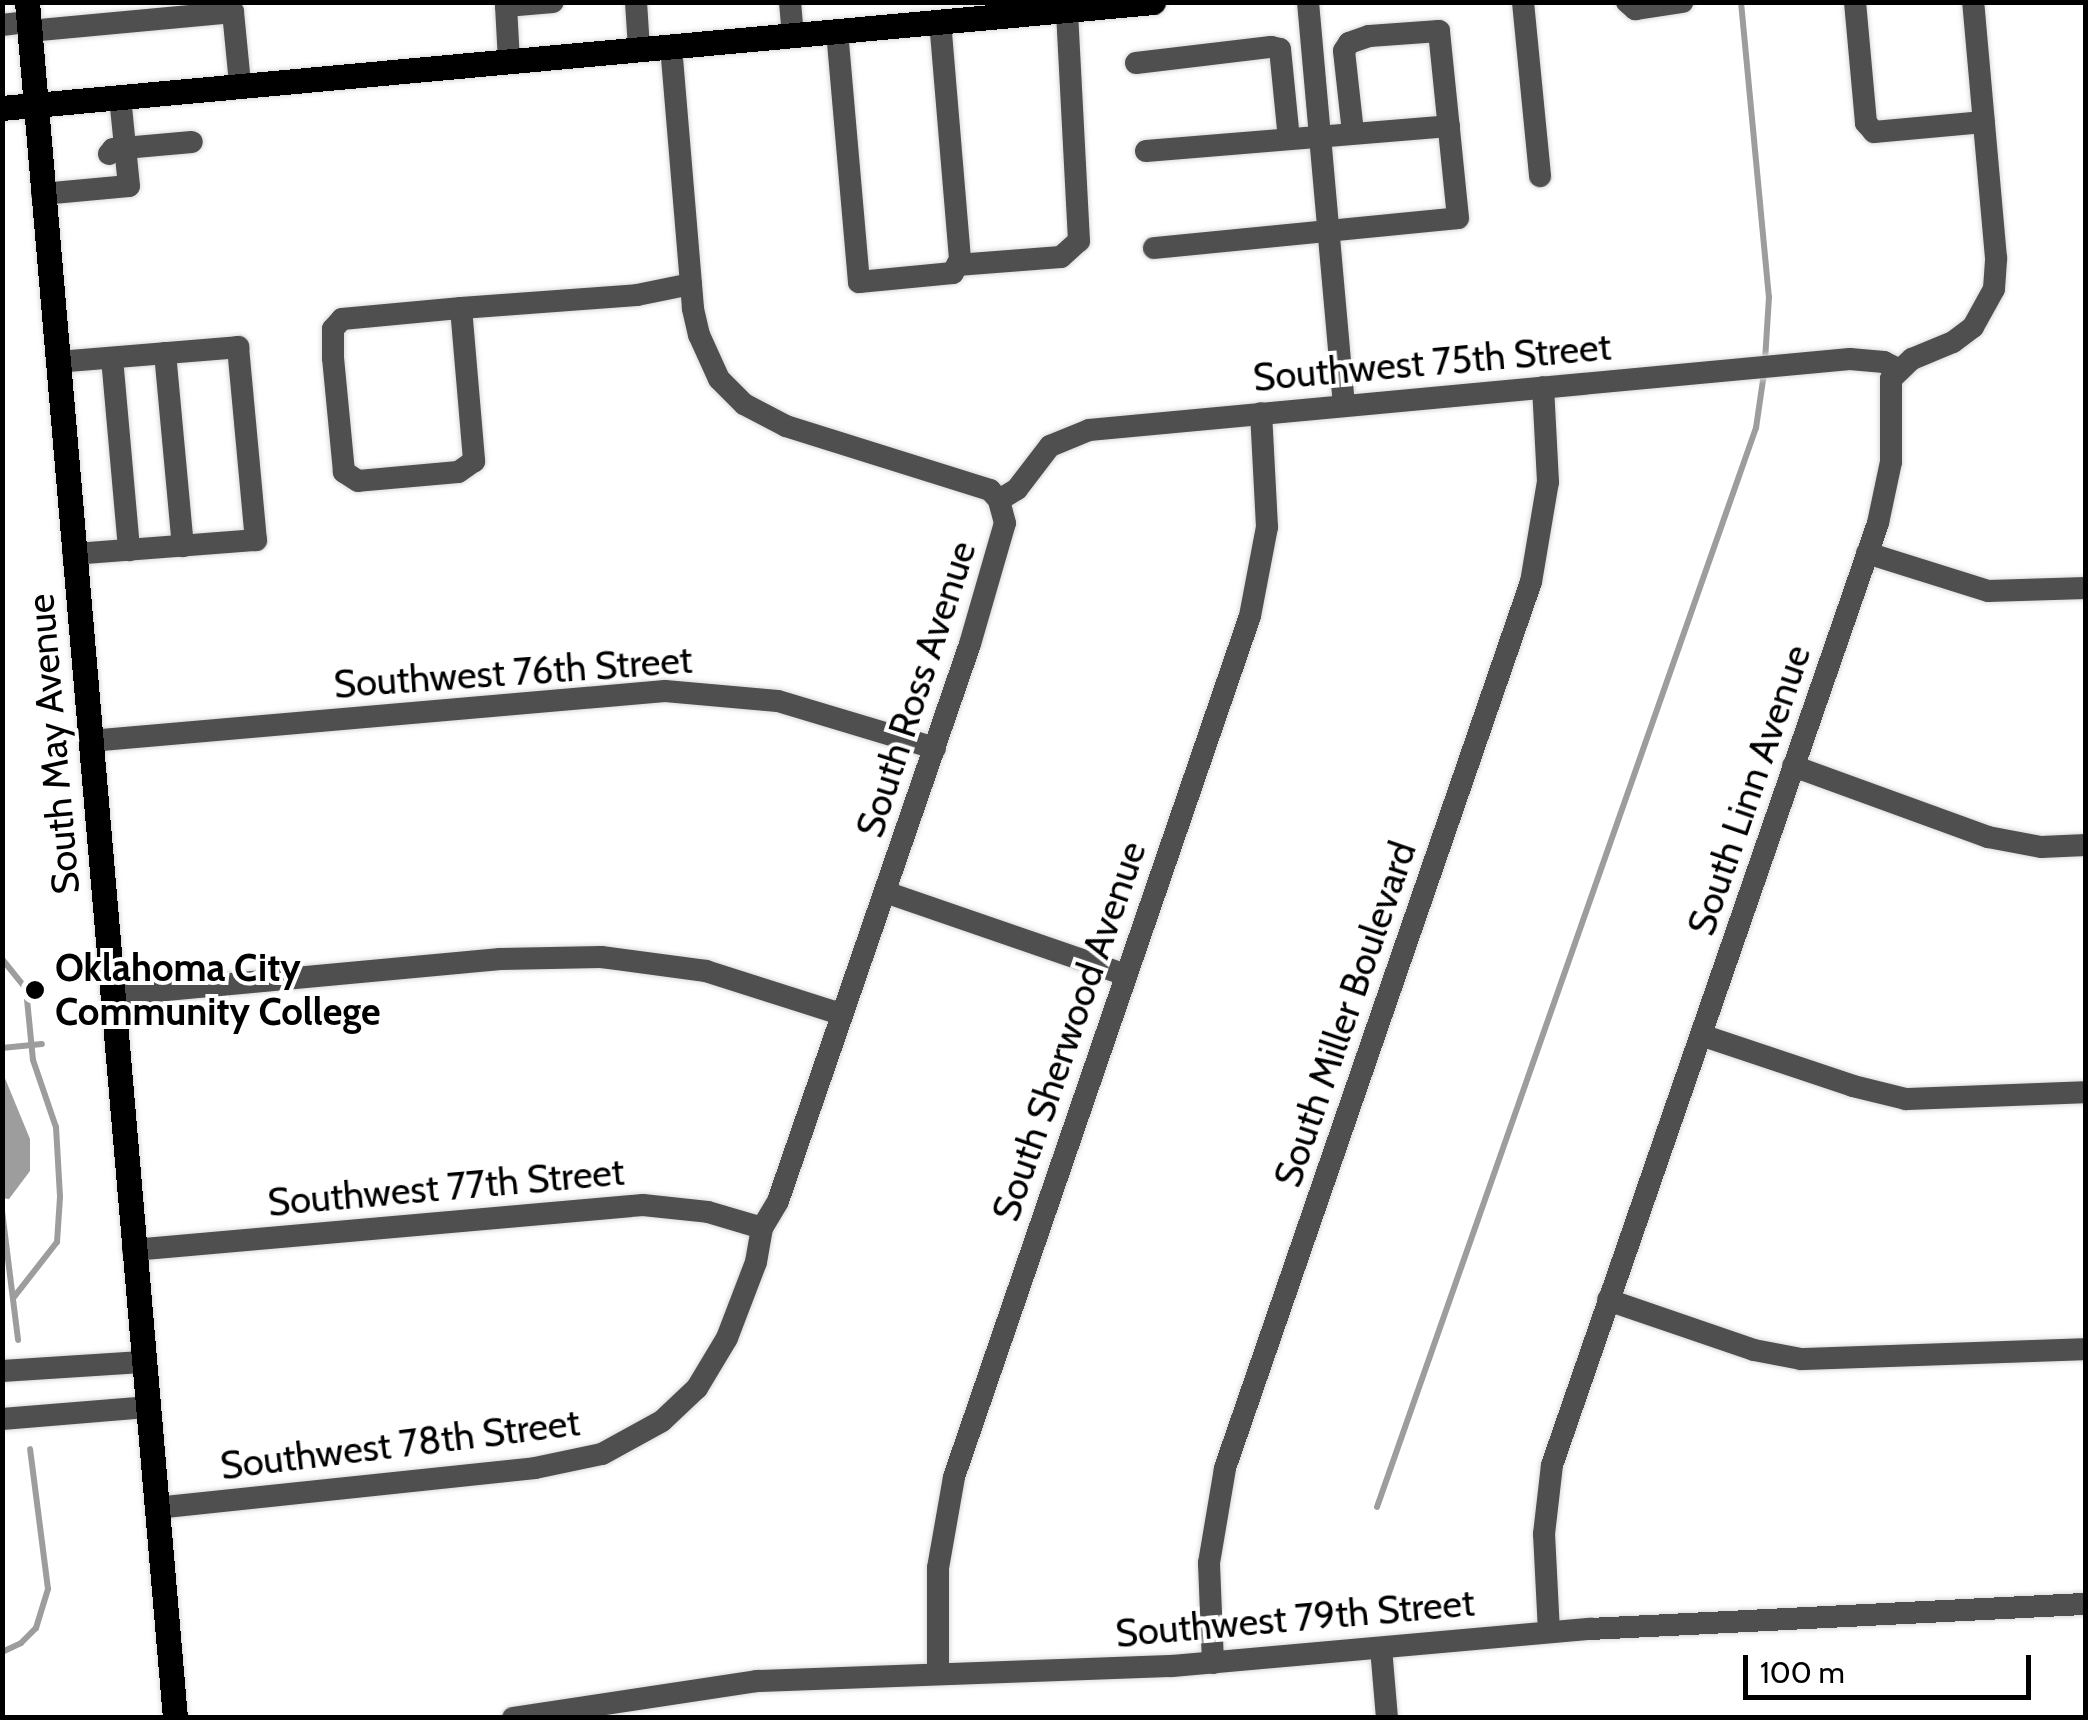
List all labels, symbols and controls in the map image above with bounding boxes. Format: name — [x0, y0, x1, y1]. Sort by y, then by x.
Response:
street label: Southwest 75th Street — [1251, 324, 1613, 400]
street label: South Ross Avenue — [847, 535, 985, 843]
street label: South May Avenue — [17, 592, 89, 896]
street label: Southwest 76th Street — [332, 637, 694, 707]
street label: South Linn Avenue — [1678, 639, 1820, 941]
street label: South Sherwood Avenue — [983, 835, 1155, 1227]
street label: South Miller Boulevard — [1264, 835, 1426, 1193]
place label: Oklahoma City Community College — [55, 945, 381, 1034]
marker: Oklahoma City Community College — [24, 979, 46, 1001]
street label: Southwest 77th Street — [266, 1149, 626, 1225]
street label: Southwest 78th Street — [218, 1399, 582, 1489]
street label: Southwest 79th Street — [1114, 1580, 1476, 1656]
scale bar — [1748, 1635, 2036, 1697]
text: 100 m — [1760, 1654, 1845, 1691]

